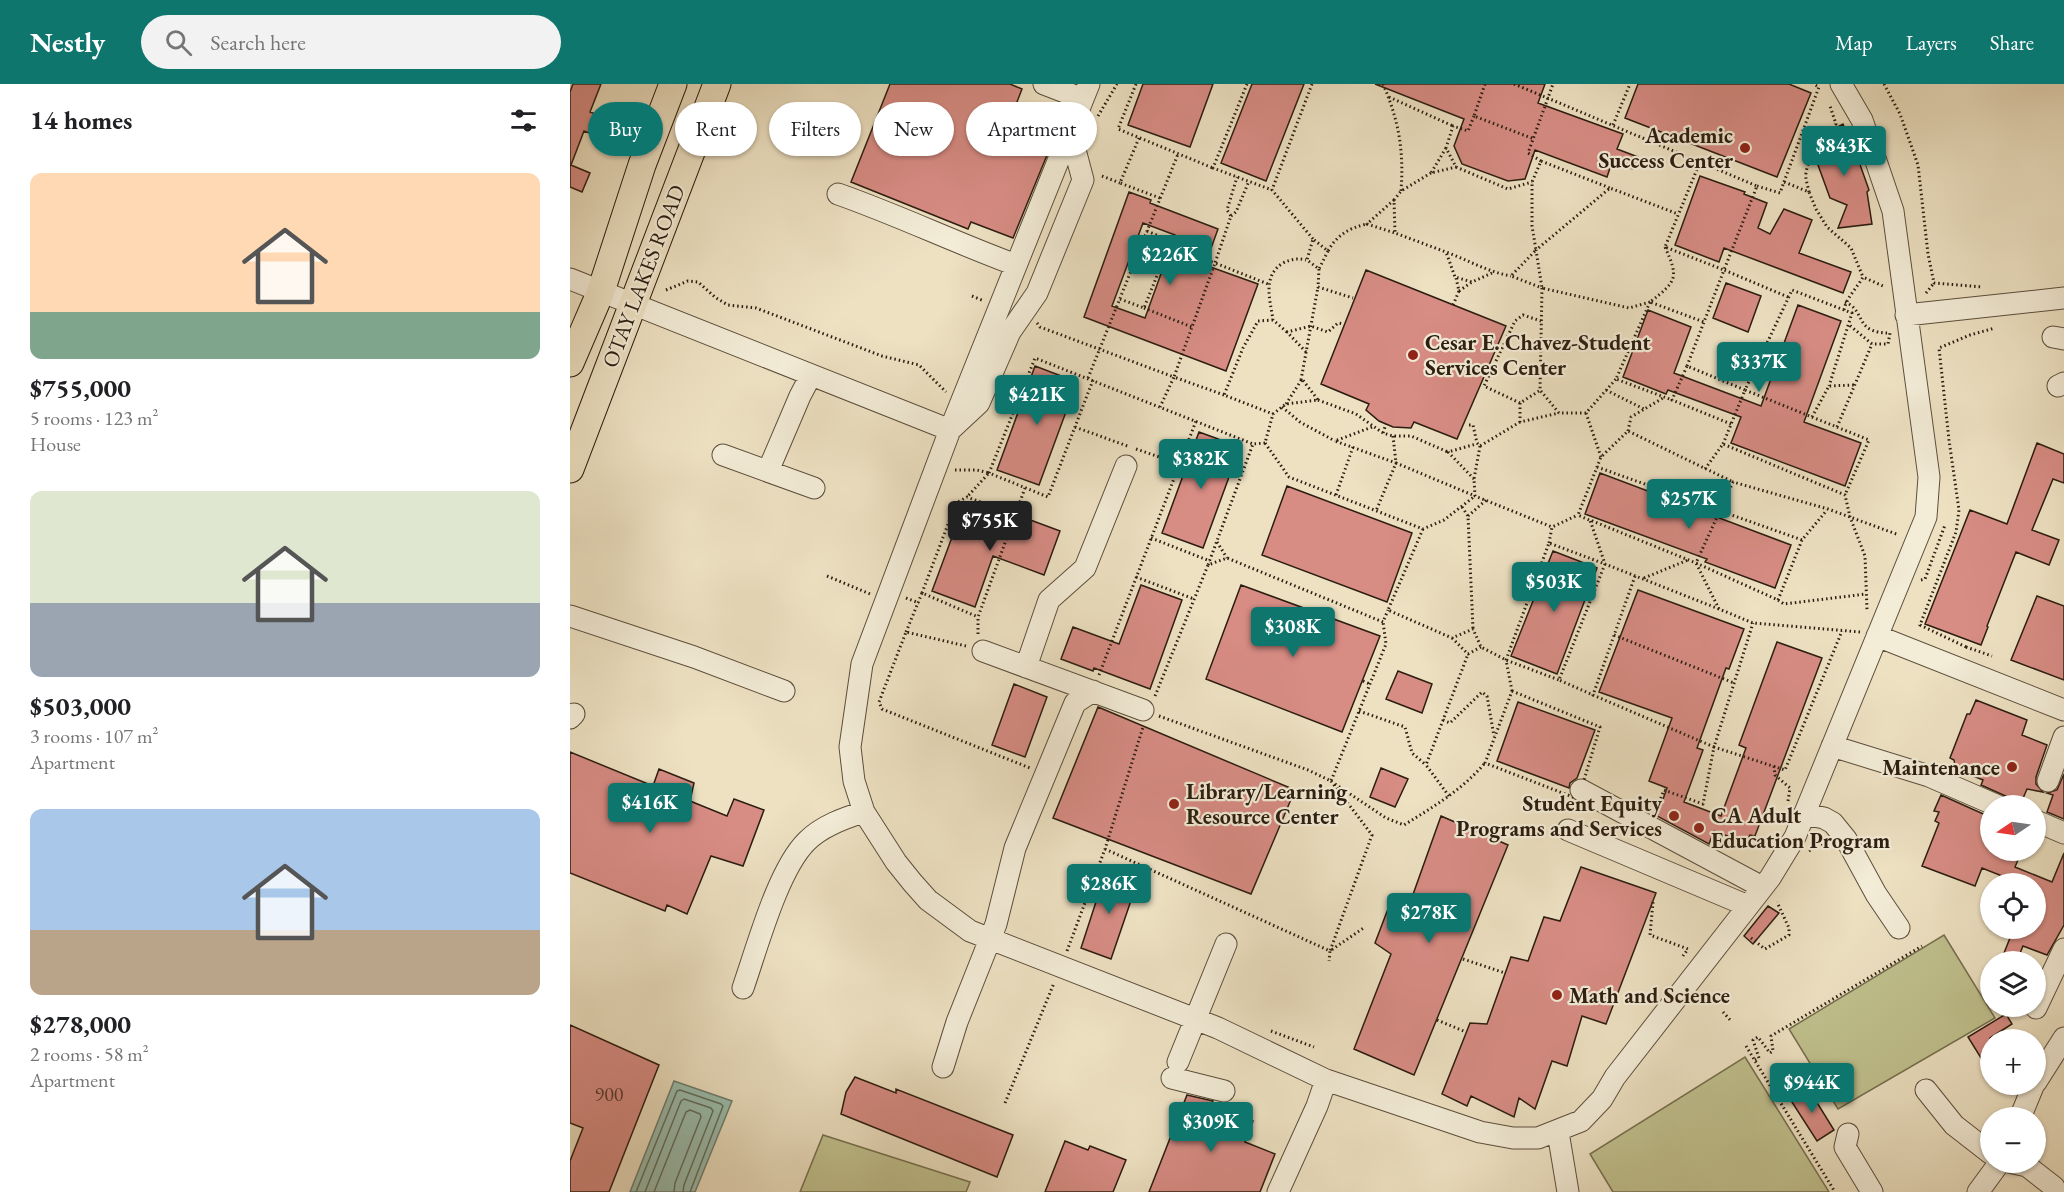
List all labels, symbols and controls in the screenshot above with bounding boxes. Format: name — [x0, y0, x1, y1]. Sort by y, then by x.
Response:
search box — [141, 15, 561, 69]
text: Nestly — [30, 24, 105, 60]
icon: search — [162, 26, 195, 59]
text: Search here — [210, 28, 306, 57]
text: Map — [1835, 29, 1873, 56]
text: Layers — [1906, 29, 1957, 56]
text: Share — [1990, 29, 2034, 56]
chip: Buy — [588, 102, 663, 156]
chip: Rent — [675, 102, 757, 156]
chip: Filters — [769, 102, 861, 156]
chip: New — [873, 102, 954, 156]
chip: Apartment — [966, 102, 1097, 156]
text: 14 homes — [30, 103, 132, 137]
icon: filters — [507, 104, 540, 137]
place label: Academic Success Center — [1598, 121, 1734, 175]
pin: $843K — [1802, 126, 1886, 177]
text: $843K — [1816, 132, 1872, 158]
marker: Academic Success Center — [1738, 141, 1752, 155]
street label: OTAY LAKES ROAD — [595, 181, 692, 372]
icon: home — [231, 212, 339, 320]
pin: $226K — [1128, 235, 1212, 286]
text: $226K — [1142, 241, 1198, 267]
place label: Cesar E. Chavez-Student Services Center — [1425, 328, 1651, 382]
pin: $337K — [1717, 342, 1801, 393]
marker: Cesar E. Chavez-Student Services Center — [1406, 348, 1420, 362]
text: $337K — [1731, 348, 1787, 374]
text: $755,000 — [30, 371, 131, 405]
pin: $421K — [995, 375, 1079, 426]
text: $421K — [1009, 381, 1065, 407]
text: 5 rooms · 123 m² — [30, 405, 158, 431]
text: House — [30, 431, 81, 457]
pin: $382K — [1159, 439, 1243, 490]
text: $382K — [1173, 445, 1229, 471]
pin: $257K — [1647, 479, 1731, 530]
text: $257K — [1661, 485, 1717, 511]
pin: $755K — [948, 501, 1032, 552]
text: $755K — [962, 507, 1018, 533]
icon: home — [231, 530, 339, 638]
pin: $503K — [1512, 562, 1596, 613]
text: $503K — [1526, 568, 1582, 594]
pin: $308K — [1251, 607, 1335, 658]
text: $308K — [1265, 613, 1321, 639]
text: $503,000 — [30, 689, 131, 723]
text: 3 rooms · 107 m² — [30, 723, 158, 749]
text: Apartment — [30, 749, 115, 775]
place label: Maintenance — [1882, 753, 2000, 782]
marker: Maintenance — [2005, 760, 2019, 774]
place label: Library/Learning Resource Center — [1186, 777, 1348, 831]
pin: $416K — [608, 783, 692, 834]
text: $416K — [622, 789, 678, 815]
place label: Student Equity Programs and Services — [1456, 789, 1662, 843]
north arrow — [1980, 795, 2046, 861]
map controls — [1980, 795, 2046, 1173]
marker: Library/Learning Resource Center — [1167, 797, 1181, 811]
place label: CA Adult Education Program — [1711, 801, 1890, 855]
marker: Student Equity Programs and Services — [1667, 809, 1681, 823]
marker: CA Adult Education Program — [1692, 821, 1706, 835]
icon: home — [231, 848, 339, 956]
pin: $286K — [1067, 864, 1151, 915]
text: $286K — [1081, 870, 1137, 896]
button: locate — [1980, 873, 2046, 939]
pin: $278K — [1387, 893, 1471, 944]
text: $278K — [1401, 899, 1457, 925]
button: layers — [1980, 951, 2046, 1017]
place label: Math and Science — [1569, 981, 1730, 1010]
marker: Math and Science — [1550, 988, 1564, 1002]
text: $278,000 — [30, 1007, 131, 1041]
button: + — [1980, 1029, 2046, 1095]
text: 2 rooms · 58 m² — [30, 1041, 149, 1067]
pin: $944K — [1770, 1063, 1854, 1114]
text: Apartment — [30, 1067, 115, 1093]
text: $944K — [1784, 1069, 1840, 1095]
house number: 900 — [595, 1081, 624, 1107]
pin: $309K — [1169, 1102, 1253, 1153]
button: − — [1980, 1107, 2046, 1173]
text: $309K — [1183, 1108, 1239, 1134]

